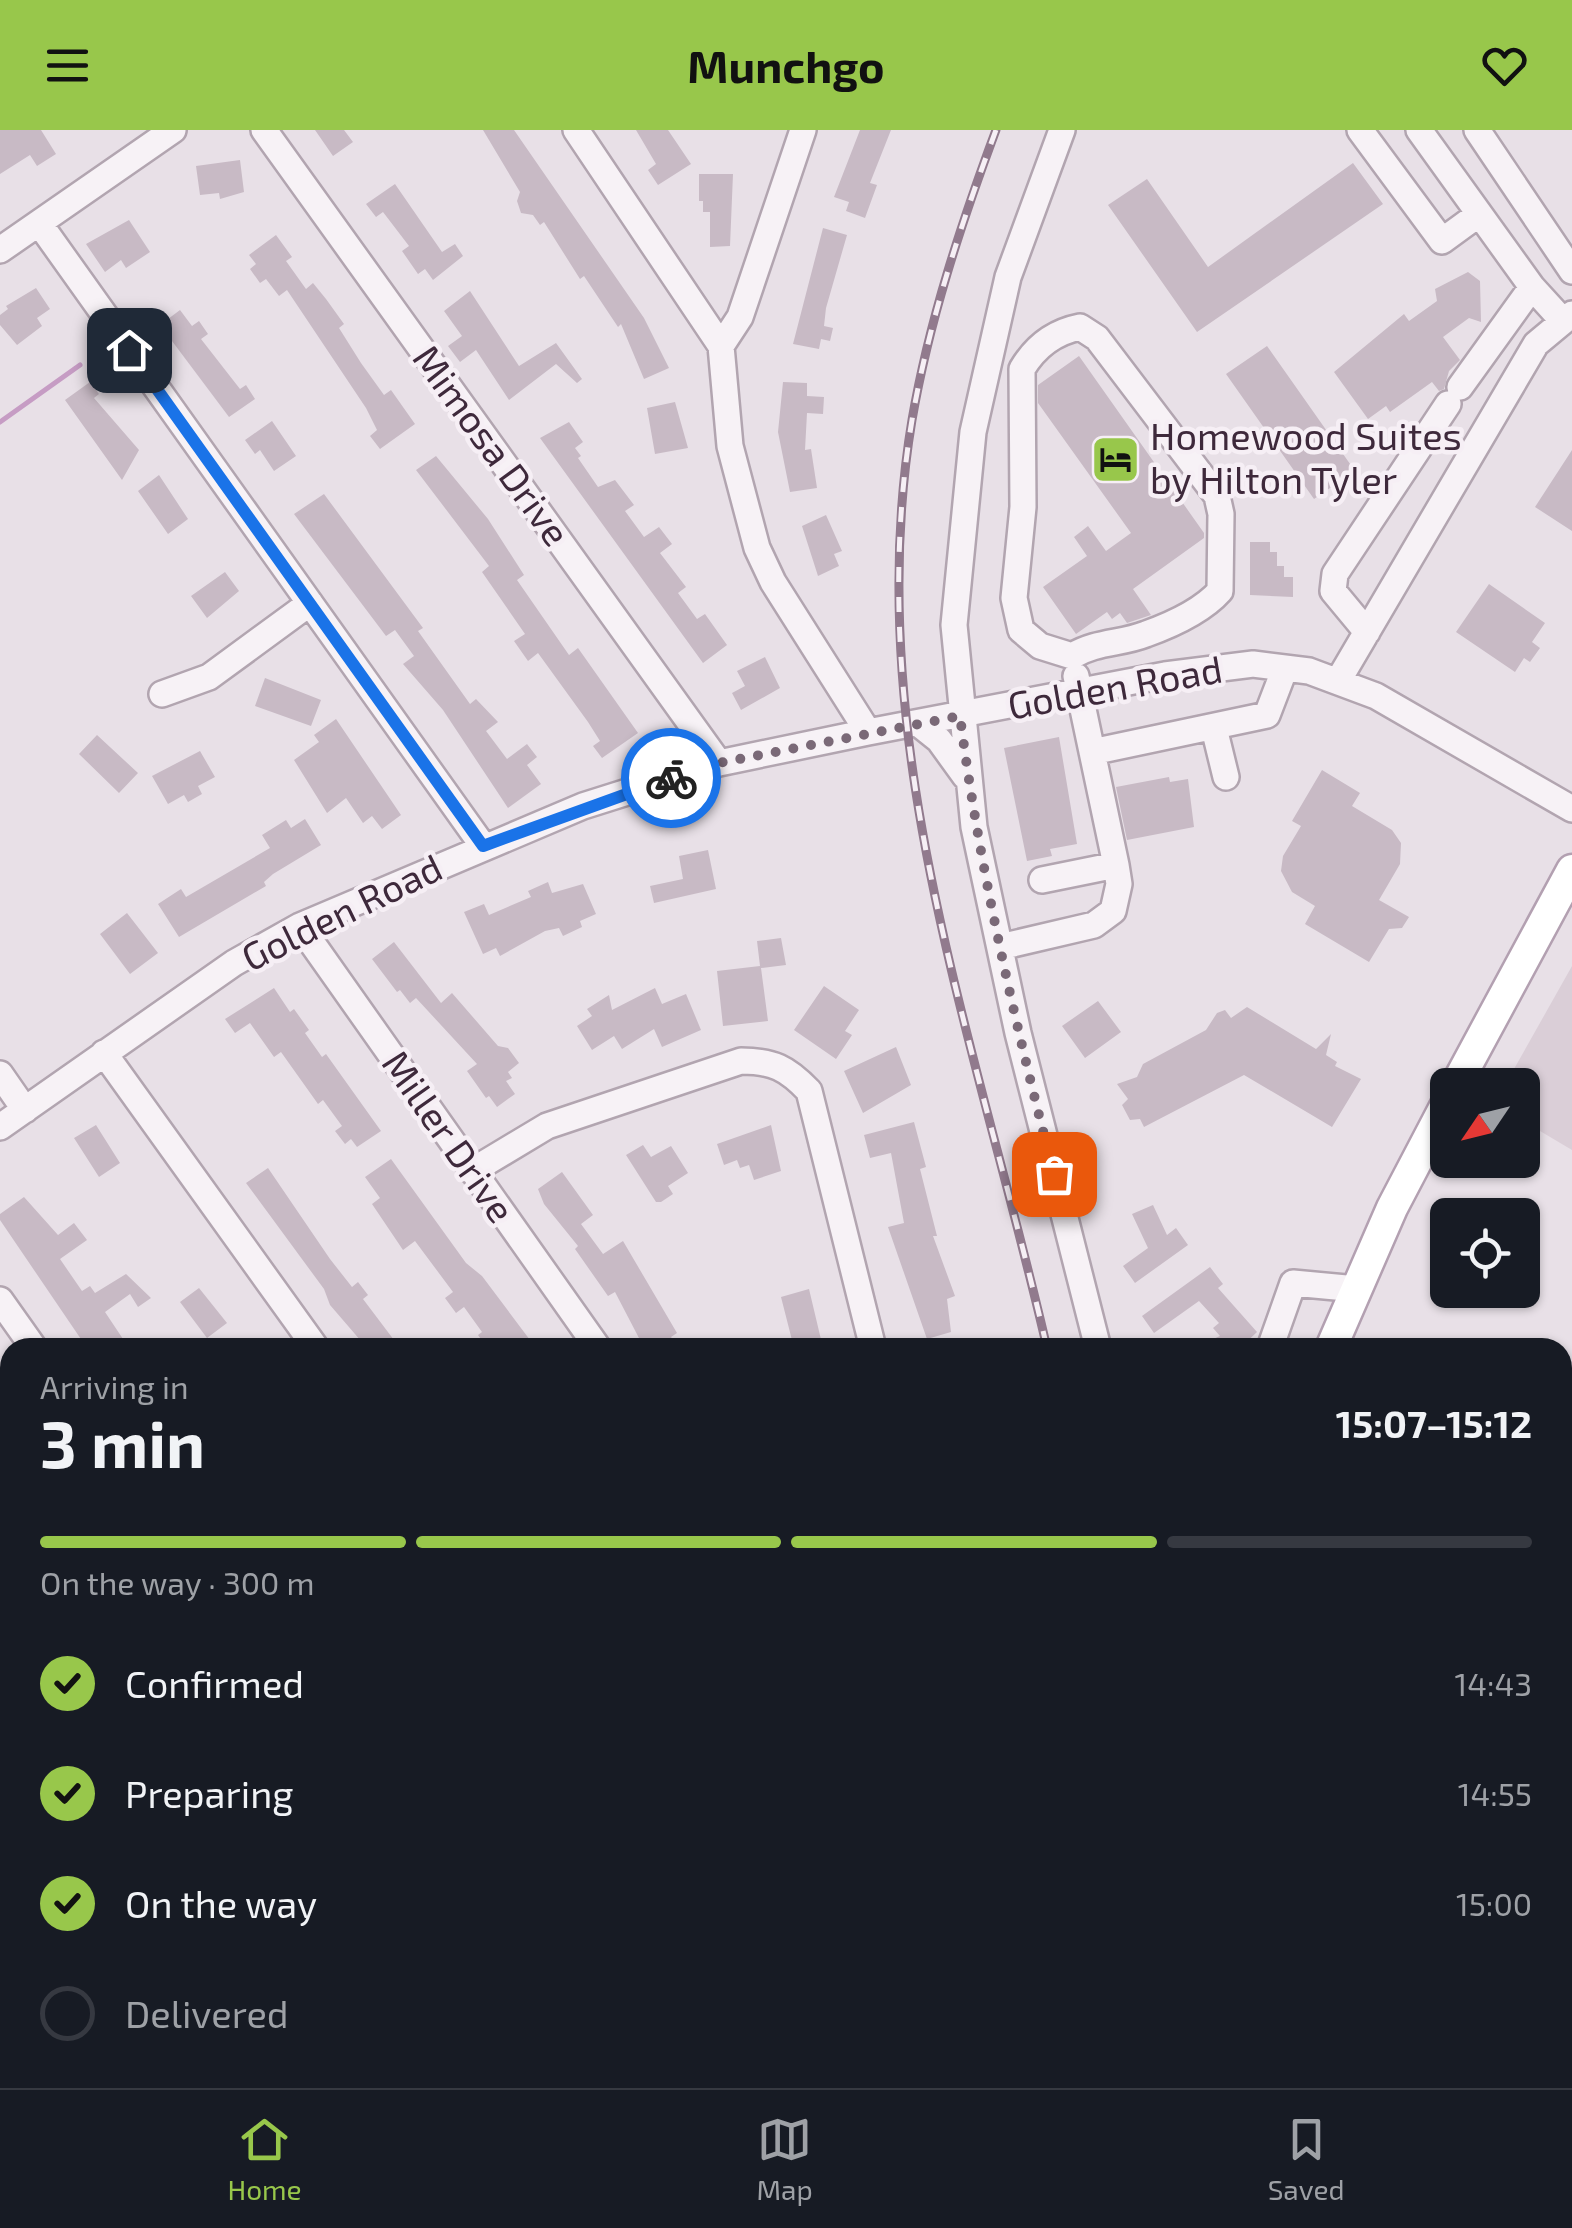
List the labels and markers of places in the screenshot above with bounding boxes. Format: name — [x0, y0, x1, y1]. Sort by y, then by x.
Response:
pin — [87, 308, 172, 393]
place label: Homewood Suites by Hilton Tyler — [1150, 412, 1462, 502]
hotel icon: Homewood Suites by Hilton Tyler — [1089, 433, 1141, 485]
pin — [1012, 1132, 1097, 1217]

